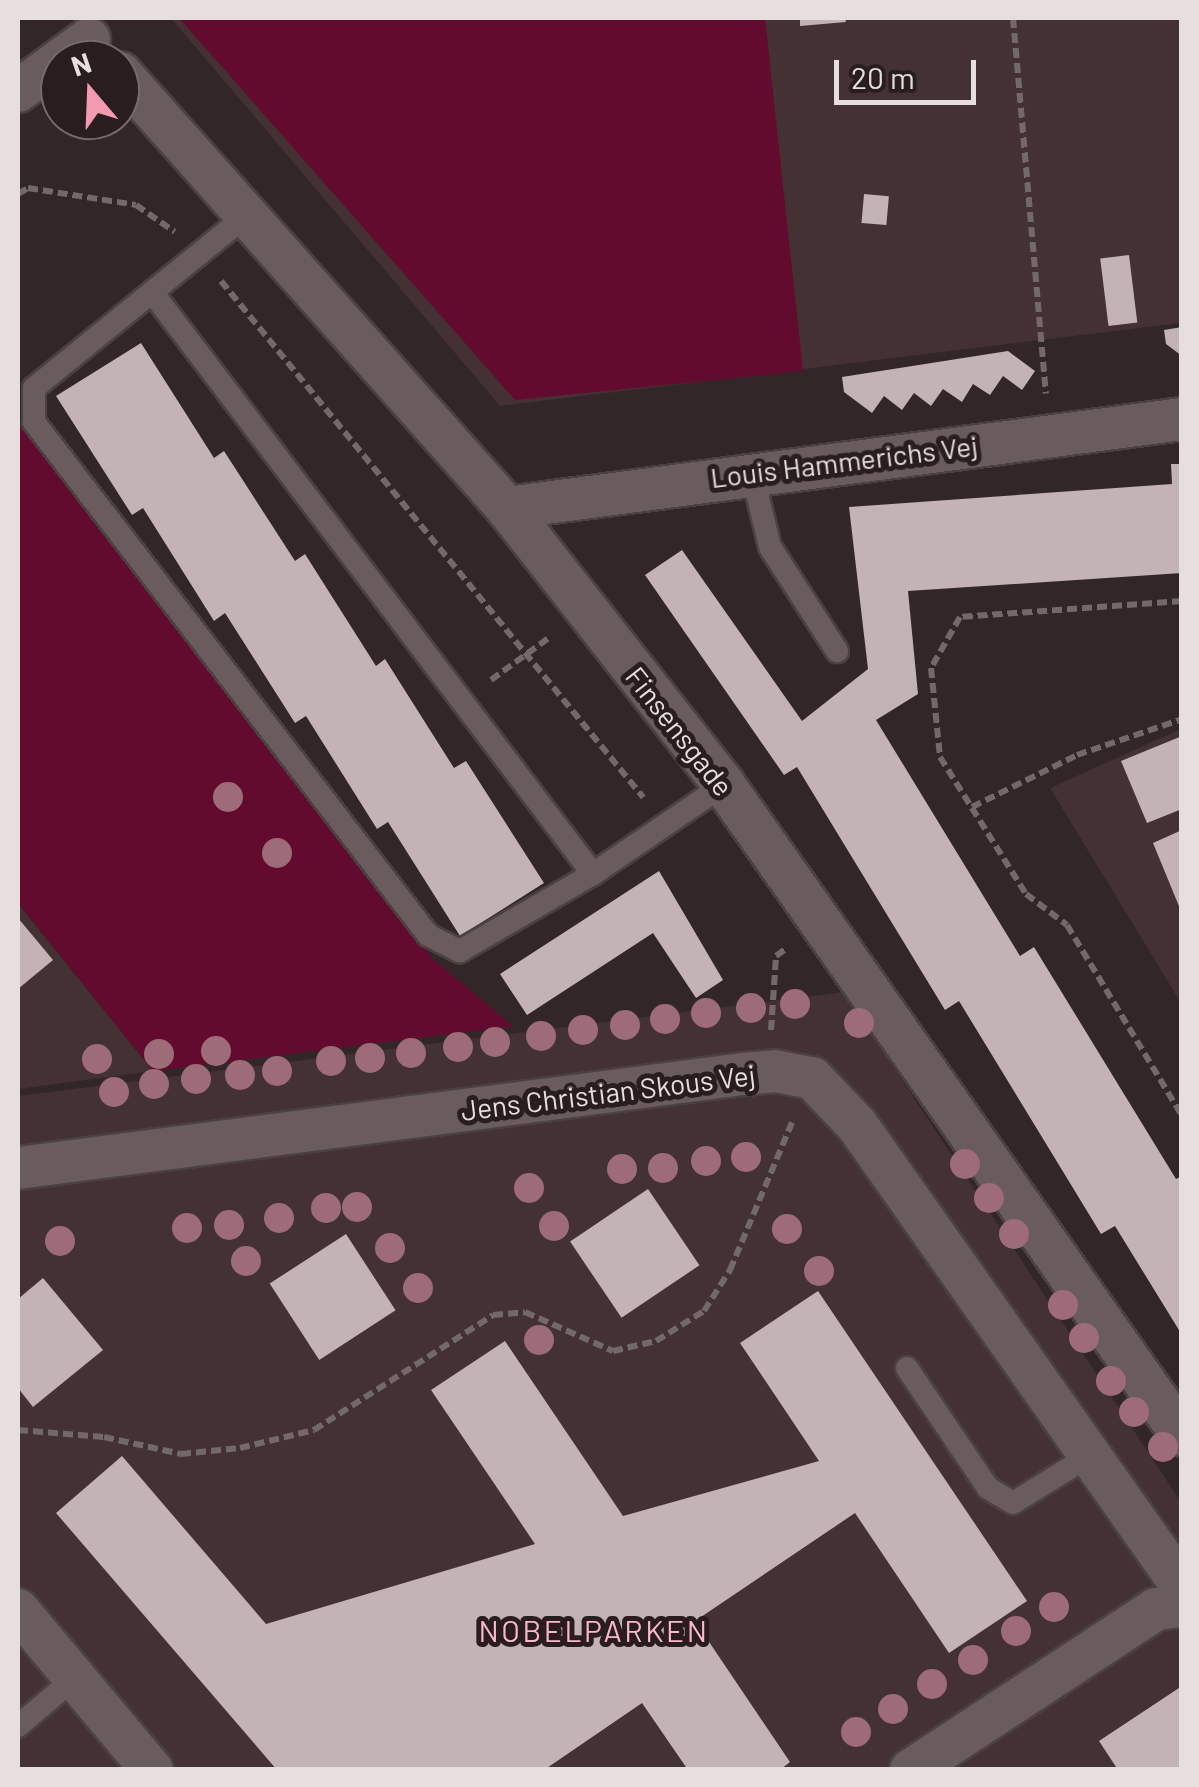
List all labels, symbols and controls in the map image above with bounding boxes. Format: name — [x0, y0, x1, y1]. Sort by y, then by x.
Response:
north arrow — [40, 40, 140, 140]
scale bar — [839, 40, 982, 102]
text: N — [67, 44, 95, 83]
text: 20 m — [851, 59, 915, 95]
street label: Louis Hammerichs Vej — [708, 428, 980, 494]
street label: Finsensgade — [619, 660, 741, 802]
street label: Jens Christian Skous Vej — [459, 1057, 757, 1127]
district label: NOBELPARKEN — [479, 1612, 709, 1648]

